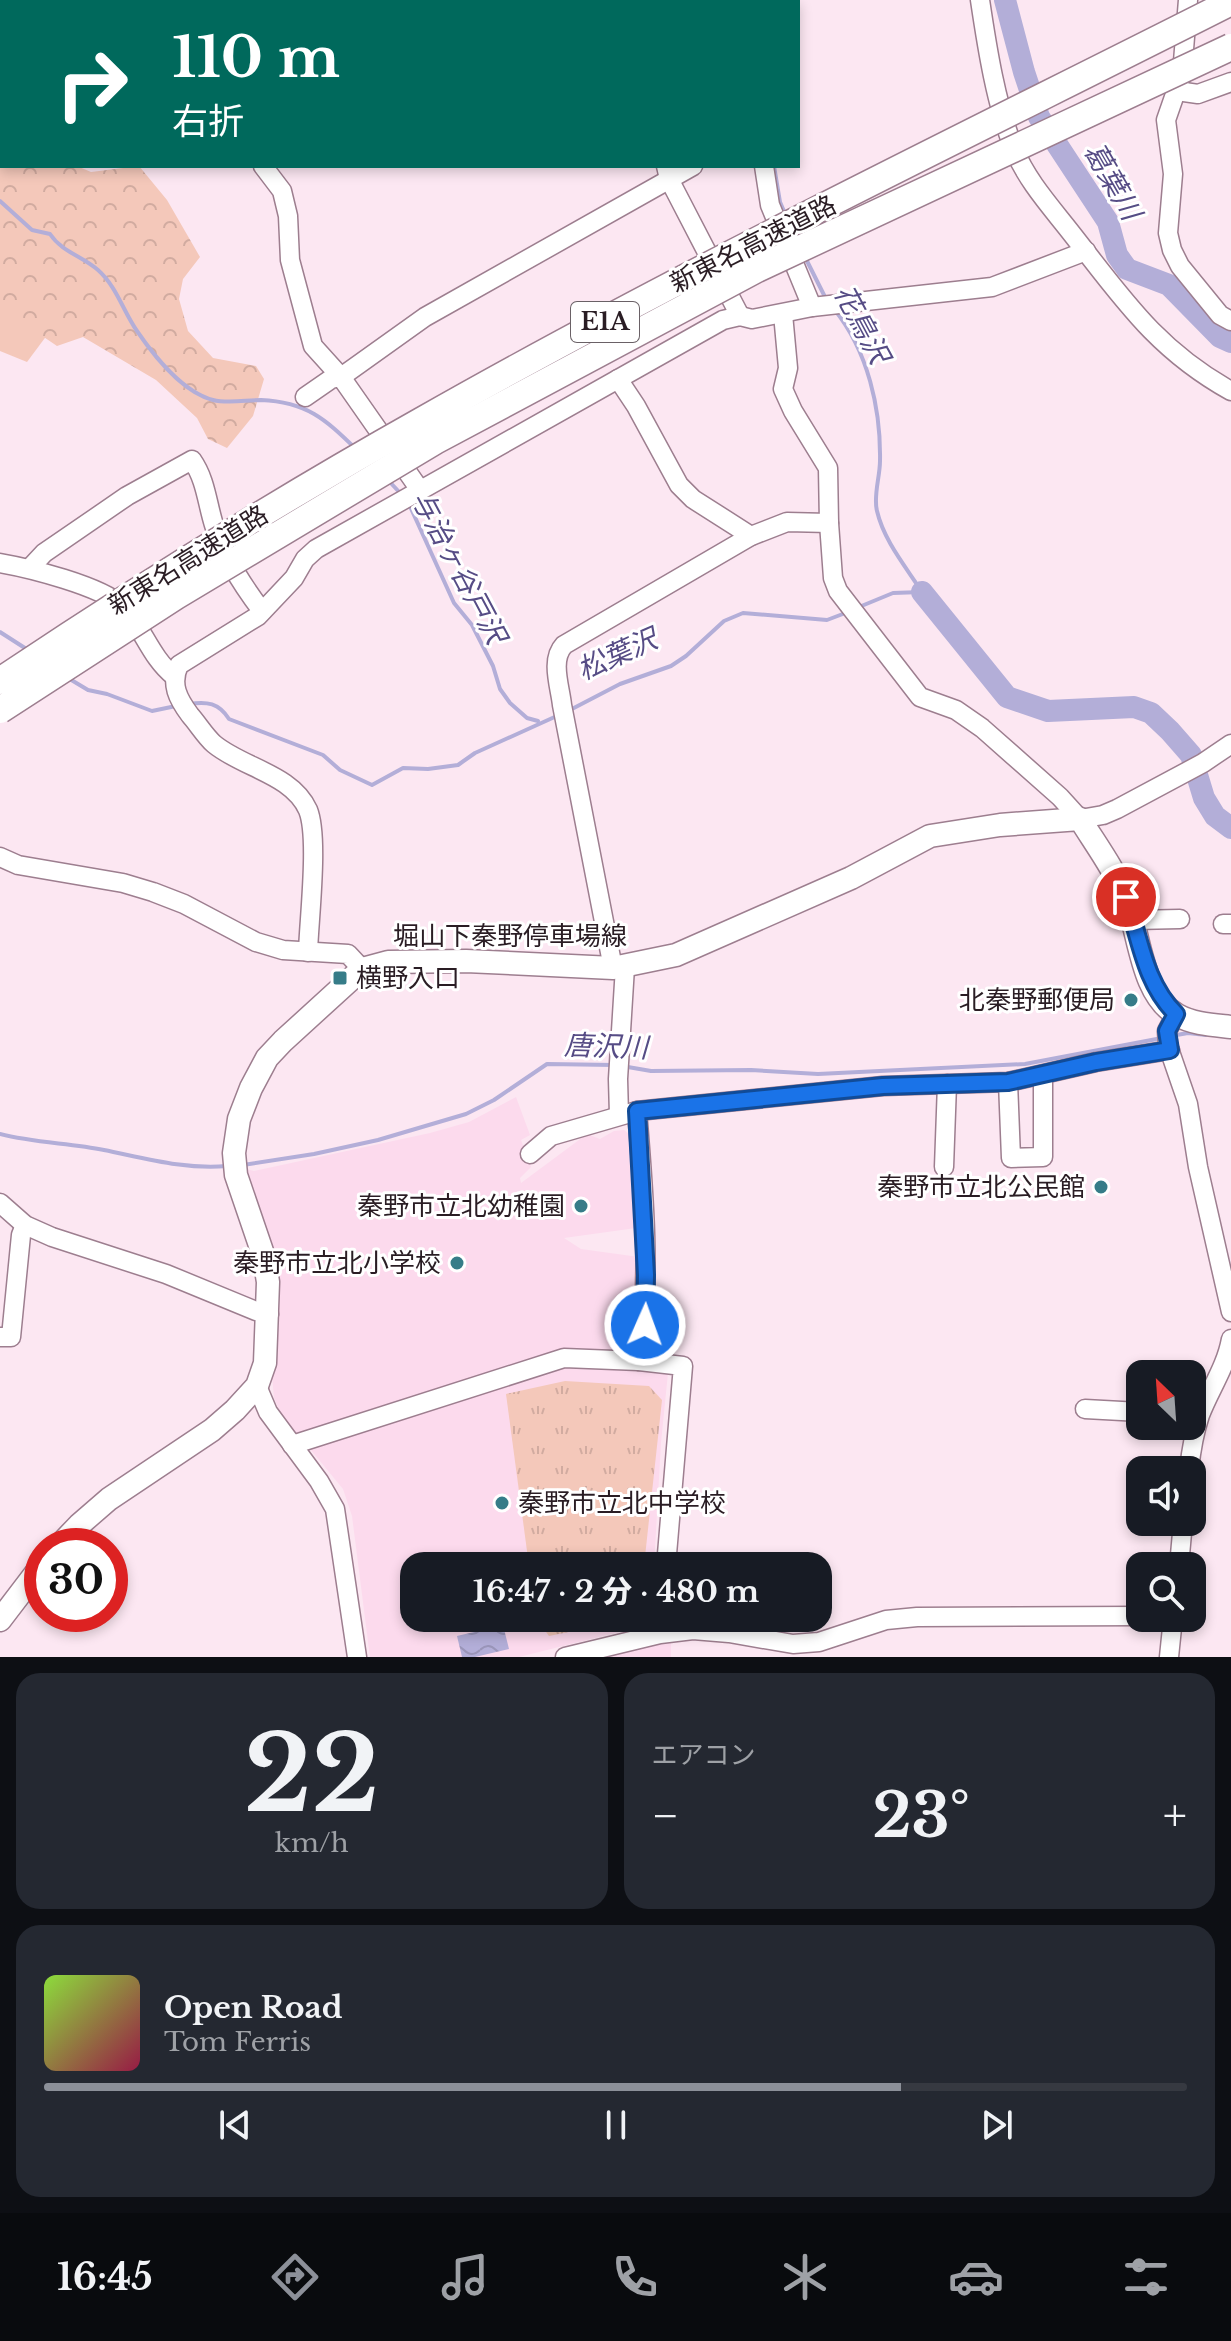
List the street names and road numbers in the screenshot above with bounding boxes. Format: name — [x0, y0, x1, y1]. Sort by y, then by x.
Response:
street label: 新東名高速道路 — [665, 188, 841, 300]
road number: E1A — [571, 302, 639, 342]
street label: 新東名高速道路 — [102, 498, 274, 622]
street label: 堀山下秦野停車場線 — [393, 920, 627, 952]

